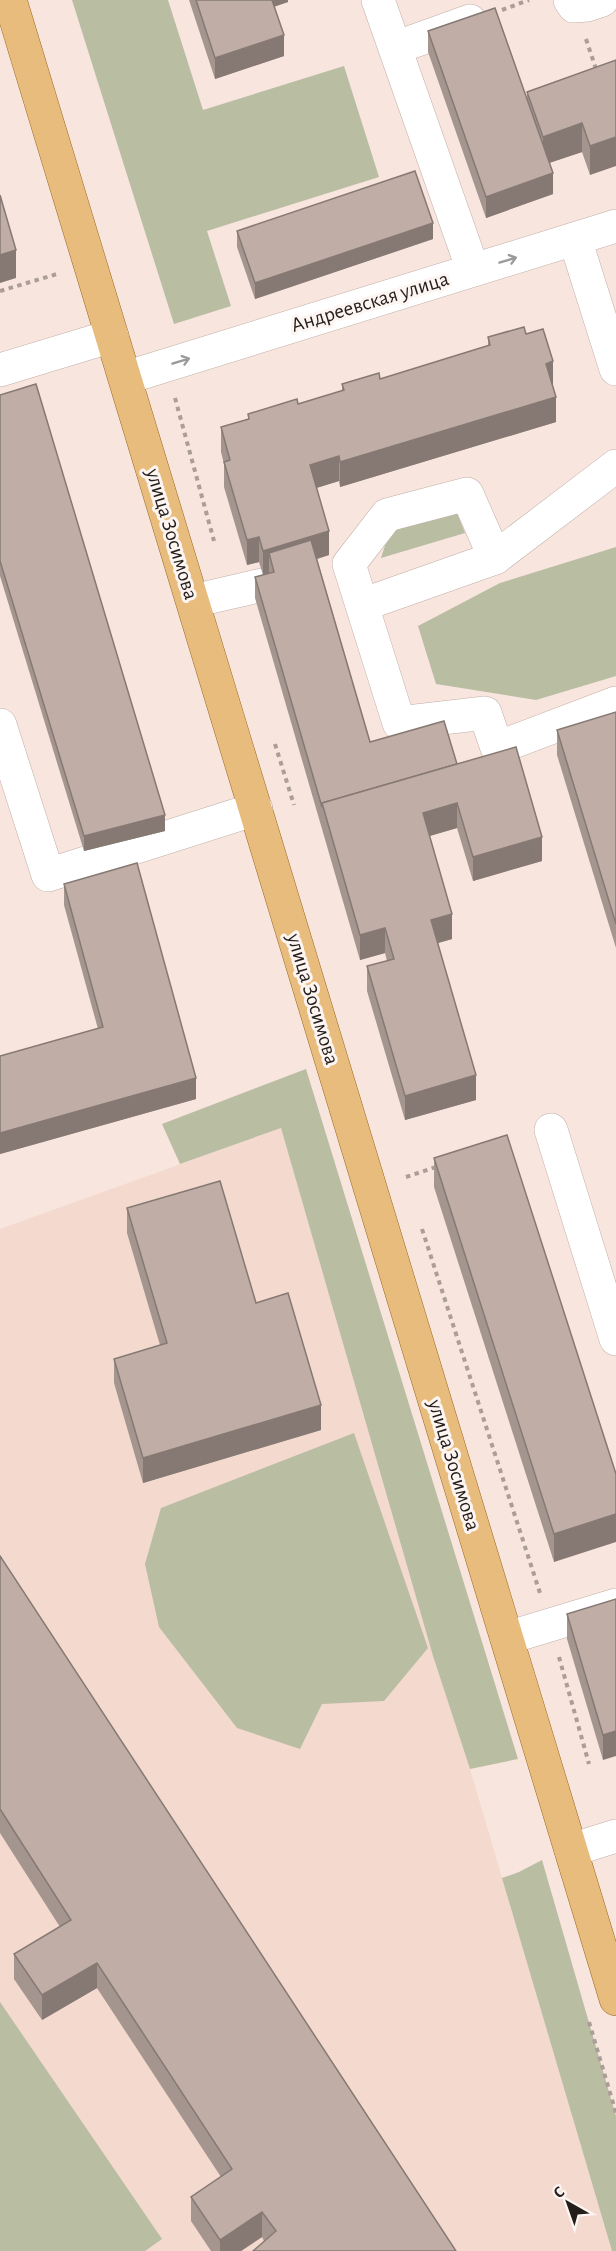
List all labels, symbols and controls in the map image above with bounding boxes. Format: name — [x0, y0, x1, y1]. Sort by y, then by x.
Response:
one-way arrow — [498, 254, 517, 265]
street label: Андреевская улица — [289, 268, 452, 336]
one-way arrow — [171, 355, 190, 366]
street label: улица Зосимова — [142, 465, 202, 602]
street label: улица Зосимова — [283, 930, 343, 1067]
street label: улица Зосимова — [424, 1396, 484, 1533]
north arrow — [538, 2173, 598, 2233]
text: С — [550, 2183, 568, 2201]

